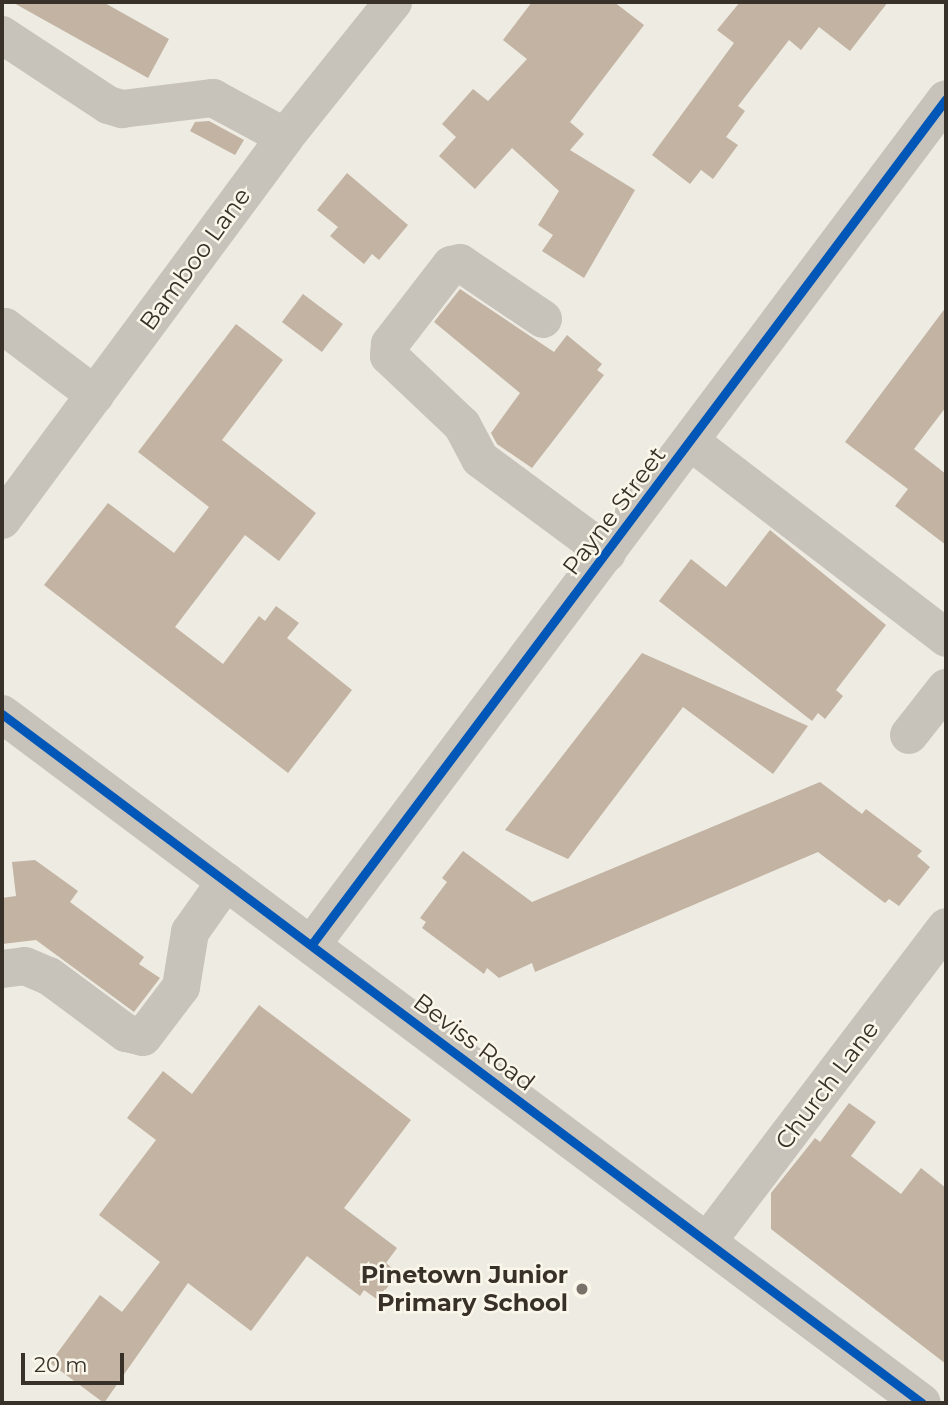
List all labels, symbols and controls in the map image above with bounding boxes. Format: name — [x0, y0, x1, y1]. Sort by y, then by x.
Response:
street label: Bamboo Lane — [134, 182, 256, 336]
street label: Payne Street — [556, 441, 672, 581]
street label: Beviss Road — [408, 987, 540, 1097]
street label: Church Lane — [769, 1015, 885, 1155]
place label: Pinetown Junior Primary School — [361, 1261, 568, 1317]
marker: Pinetown Junior Primary School — [574, 1281, 590, 1297]
scale bar — [24, 1338, 128, 1382]
text: 20 m — [34, 1352, 88, 1377]

